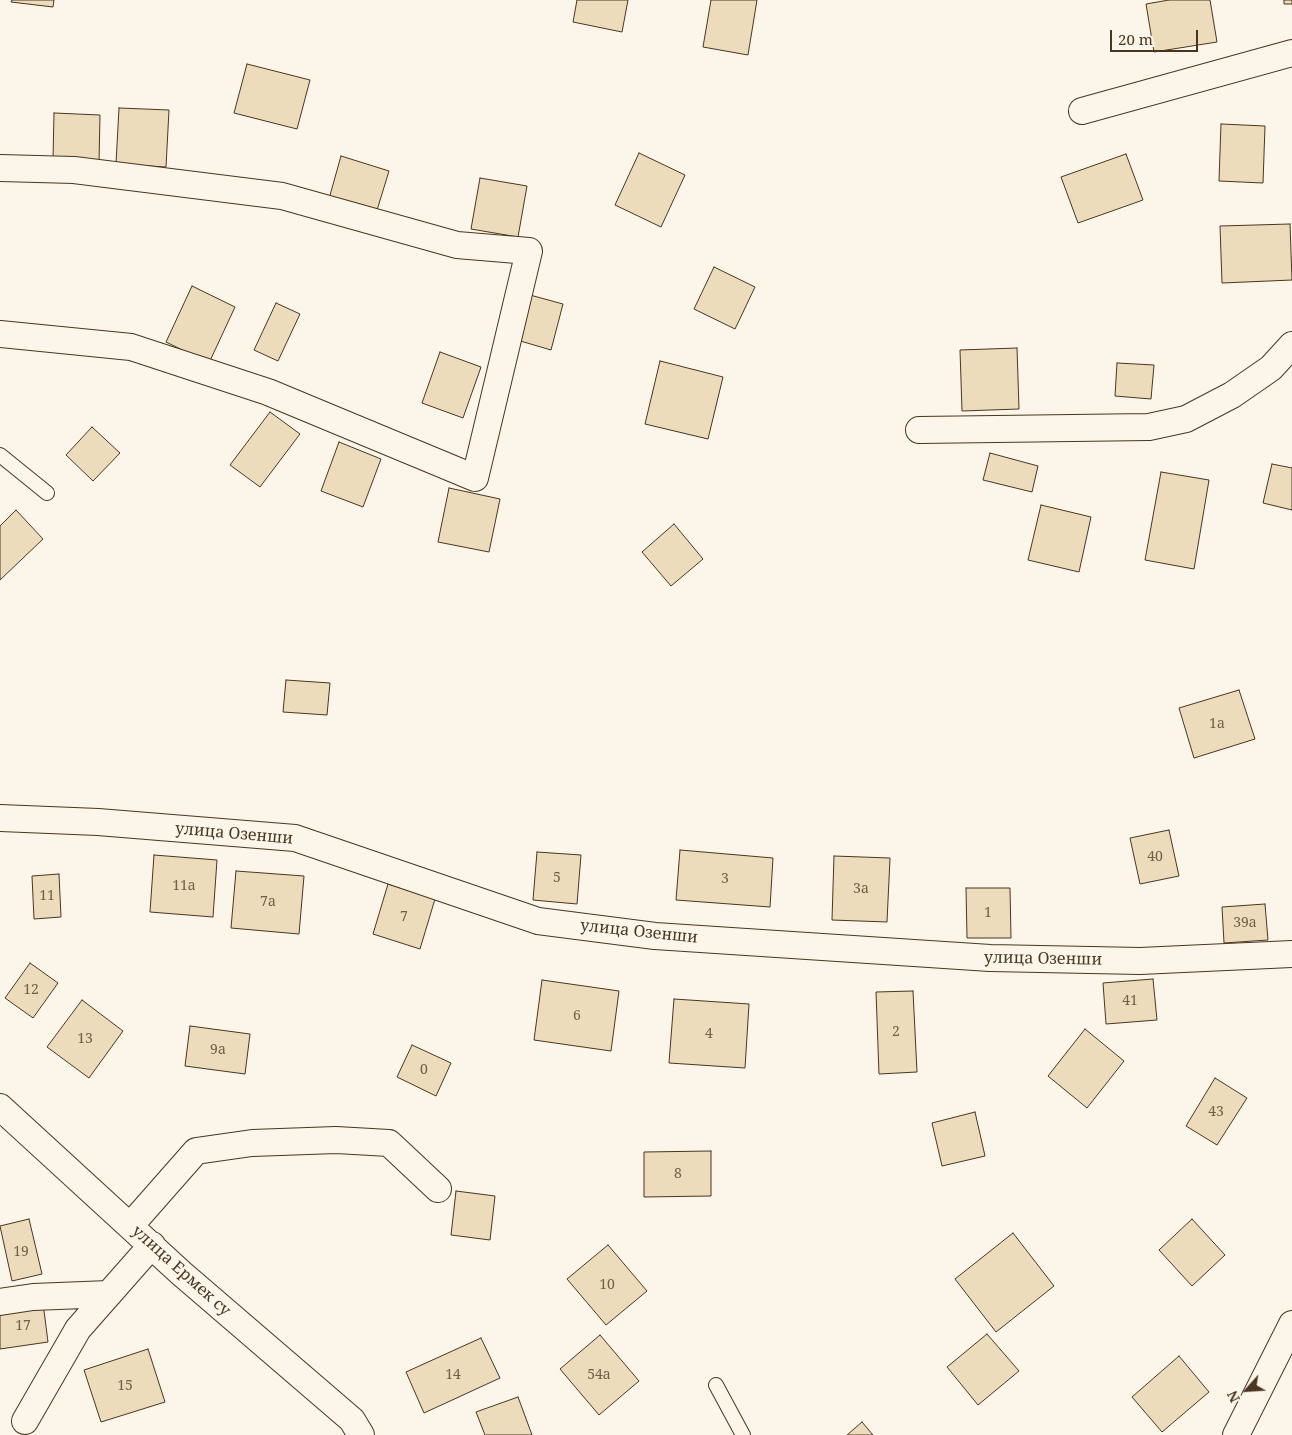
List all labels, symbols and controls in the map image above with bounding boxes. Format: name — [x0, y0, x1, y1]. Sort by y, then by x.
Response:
scale bar — [1112, 20, 1200, 52]
text: 20 m — [1118, 29, 1153, 49]
house number: 1а — [1209, 716, 1225, 732]
street label: улица Озенши — [174, 819, 294, 849]
house number: 40 — [1147, 849, 1163, 865]
house number: 5 — [553, 870, 561, 886]
house number: 3 — [721, 871, 729, 887]
house number: 11а — [172, 878, 196, 894]
house number: 3а — [853, 881, 869, 897]
house number: 11 — [39, 888, 55, 904]
house number: 7а — [260, 894, 276, 910]
house number: 1 — [984, 905, 992, 921]
house number: 7 — [400, 909, 408, 925]
house number: 39а — [1233, 915, 1257, 931]
street label: улица Озенши — [579, 916, 699, 948]
street label: улица Озенши — [984, 948, 1102, 970]
house number: 12 — [23, 982, 39, 998]
house number: 41 — [1122, 993, 1138, 1009]
house number: 6 — [573, 1008, 581, 1024]
house number: 2 — [892, 1024, 900, 1040]
house number: 4 — [705, 1026, 713, 1042]
house number: 13 — [77, 1031, 93, 1047]
house number: 9а — [210, 1042, 226, 1058]
house number: 0 — [420, 1062, 428, 1078]
house number: 43 — [1208, 1104, 1224, 1120]
house number: 8 — [674, 1166, 682, 1182]
street label: улица Ермек су — [128, 1222, 234, 1320]
house number: 19 — [13, 1244, 29, 1260]
house number: 10 — [599, 1277, 615, 1293]
house number: 17 — [15, 1318, 31, 1334]
north arrow — [1222, 1365, 1272, 1415]
house number: 14 — [445, 1367, 461, 1383]
house number: 54а — [587, 1367, 611, 1383]
house number: 15 — [117, 1378, 133, 1394]
text: N — [1222, 1388, 1244, 1406]

